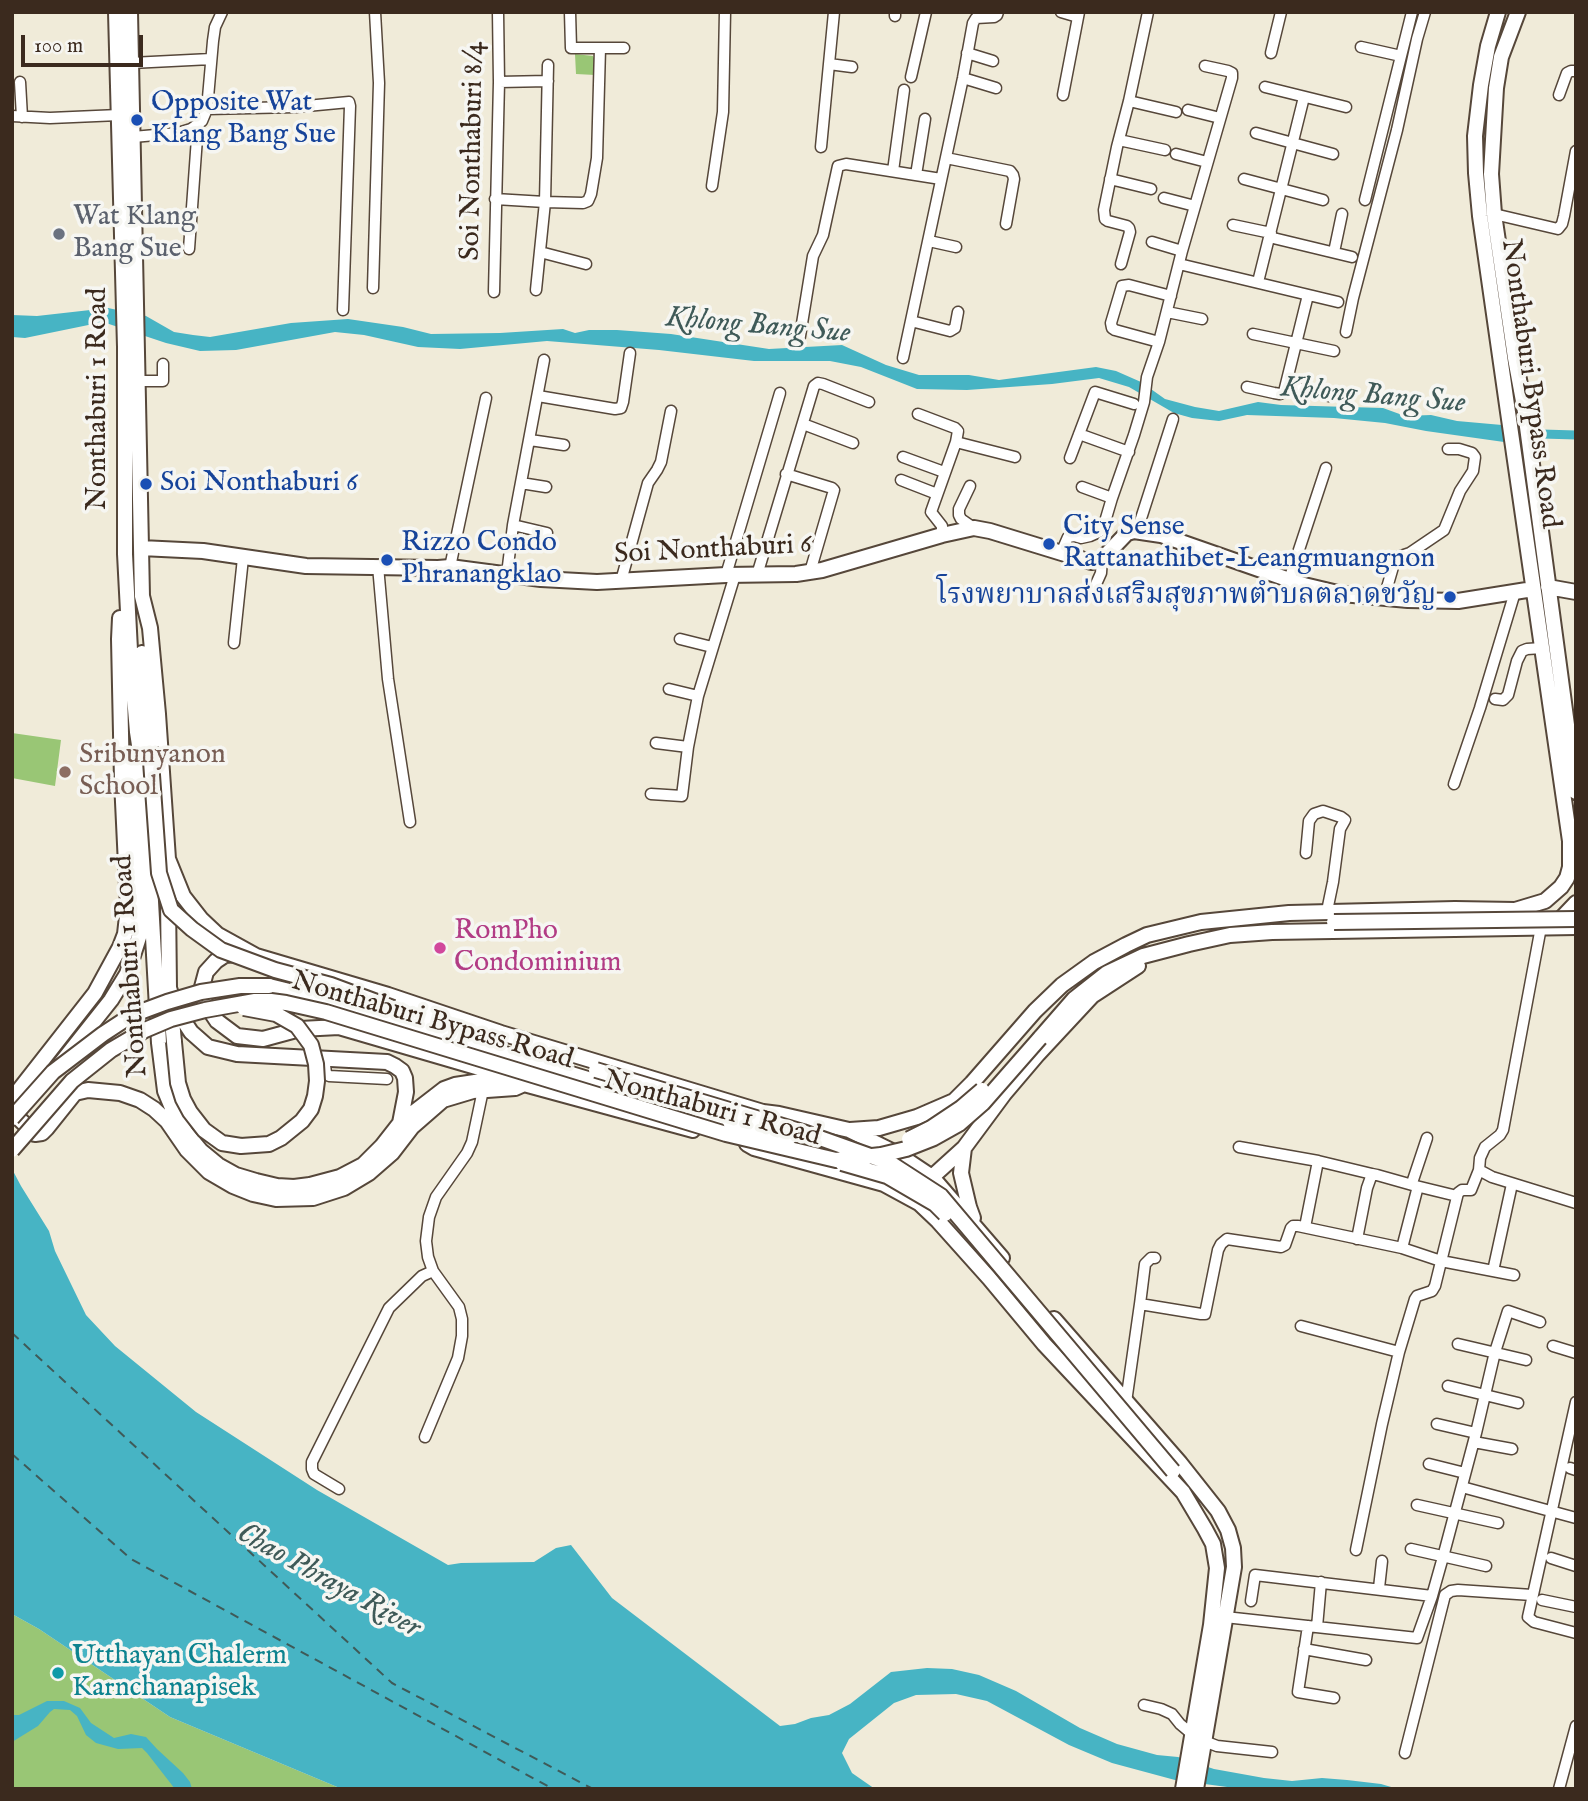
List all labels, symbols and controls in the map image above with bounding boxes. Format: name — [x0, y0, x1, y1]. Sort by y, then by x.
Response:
scale bar — [24, 21, 147, 65]
text: 100 m — [34, 33, 83, 60]
street label: Soi Nonthaburi 8/4 — [455, 41, 493, 261]
place label: Opposite Wat Klang Bang Sue — [151, 87, 336, 153]
marker: Opposite Wat Klang Bang Sue — [129, 112, 145, 128]
place label: Wat Klang Bang Sue — [73, 201, 196, 267]
marker: Wat Klang Bang Sue — [51, 226, 67, 242]
street label: Nonthaburi Bypass Road — [1492, 237, 1566, 531]
street label: Nonthaburi 1 Road — [82, 288, 116, 510]
water label: Khlong Bang Sue — [664, 301, 852, 353]
water label: Khlong Bang Sue — [1279, 371, 1467, 423]
place label: Soi Nonthaburi 6 — [160, 467, 358, 501]
marker: Soi Nonthaburi 6 — [138, 476, 154, 492]
place label: City Sense Rattanathibet-Leangmuangnon — [1063, 511, 1435, 577]
place label: Rizzo Condo Phranangklao — [401, 527, 561, 593]
street label: Soi Nonthaburi 6 — [613, 529, 813, 573]
marker: City Sense Rattanathibet-Leangmuangnon — [1041, 536, 1057, 552]
marker: Rizzo Condo Phranangklao — [379, 552, 395, 568]
place label: โรงพยาบาลส่งเสริมสุขภาพตำบลตลาดขวัญ — [937, 580, 1436, 614]
marker: โรงพยาบาลส่งเสริมสุขภาพตำบลตลาดขวัญ — [1442, 589, 1458, 605]
place label: Sribunyanon School — [79, 739, 226, 805]
marker: Sribunyanon School — [57, 764, 73, 780]
street label: Nonthaburi 1 Road — [107, 854, 157, 1078]
place label: RomPho Condominium — [454, 915, 621, 981]
marker: RomPho Condominium — [432, 940, 448, 956]
street label: Nonthaburi Bypass Road — [287, 966, 577, 1078]
street label: Nonthaburi 1 Road — [600, 1065, 824, 1155]
water label: Chao Phraya River — [230, 1517, 426, 1647]
place label: Utthayan Chalerm Karnchanapisek — [72, 1640, 287, 1706]
marker: Utthayan Chalerm Karnchanapisek — [50, 1665, 66, 1681]

